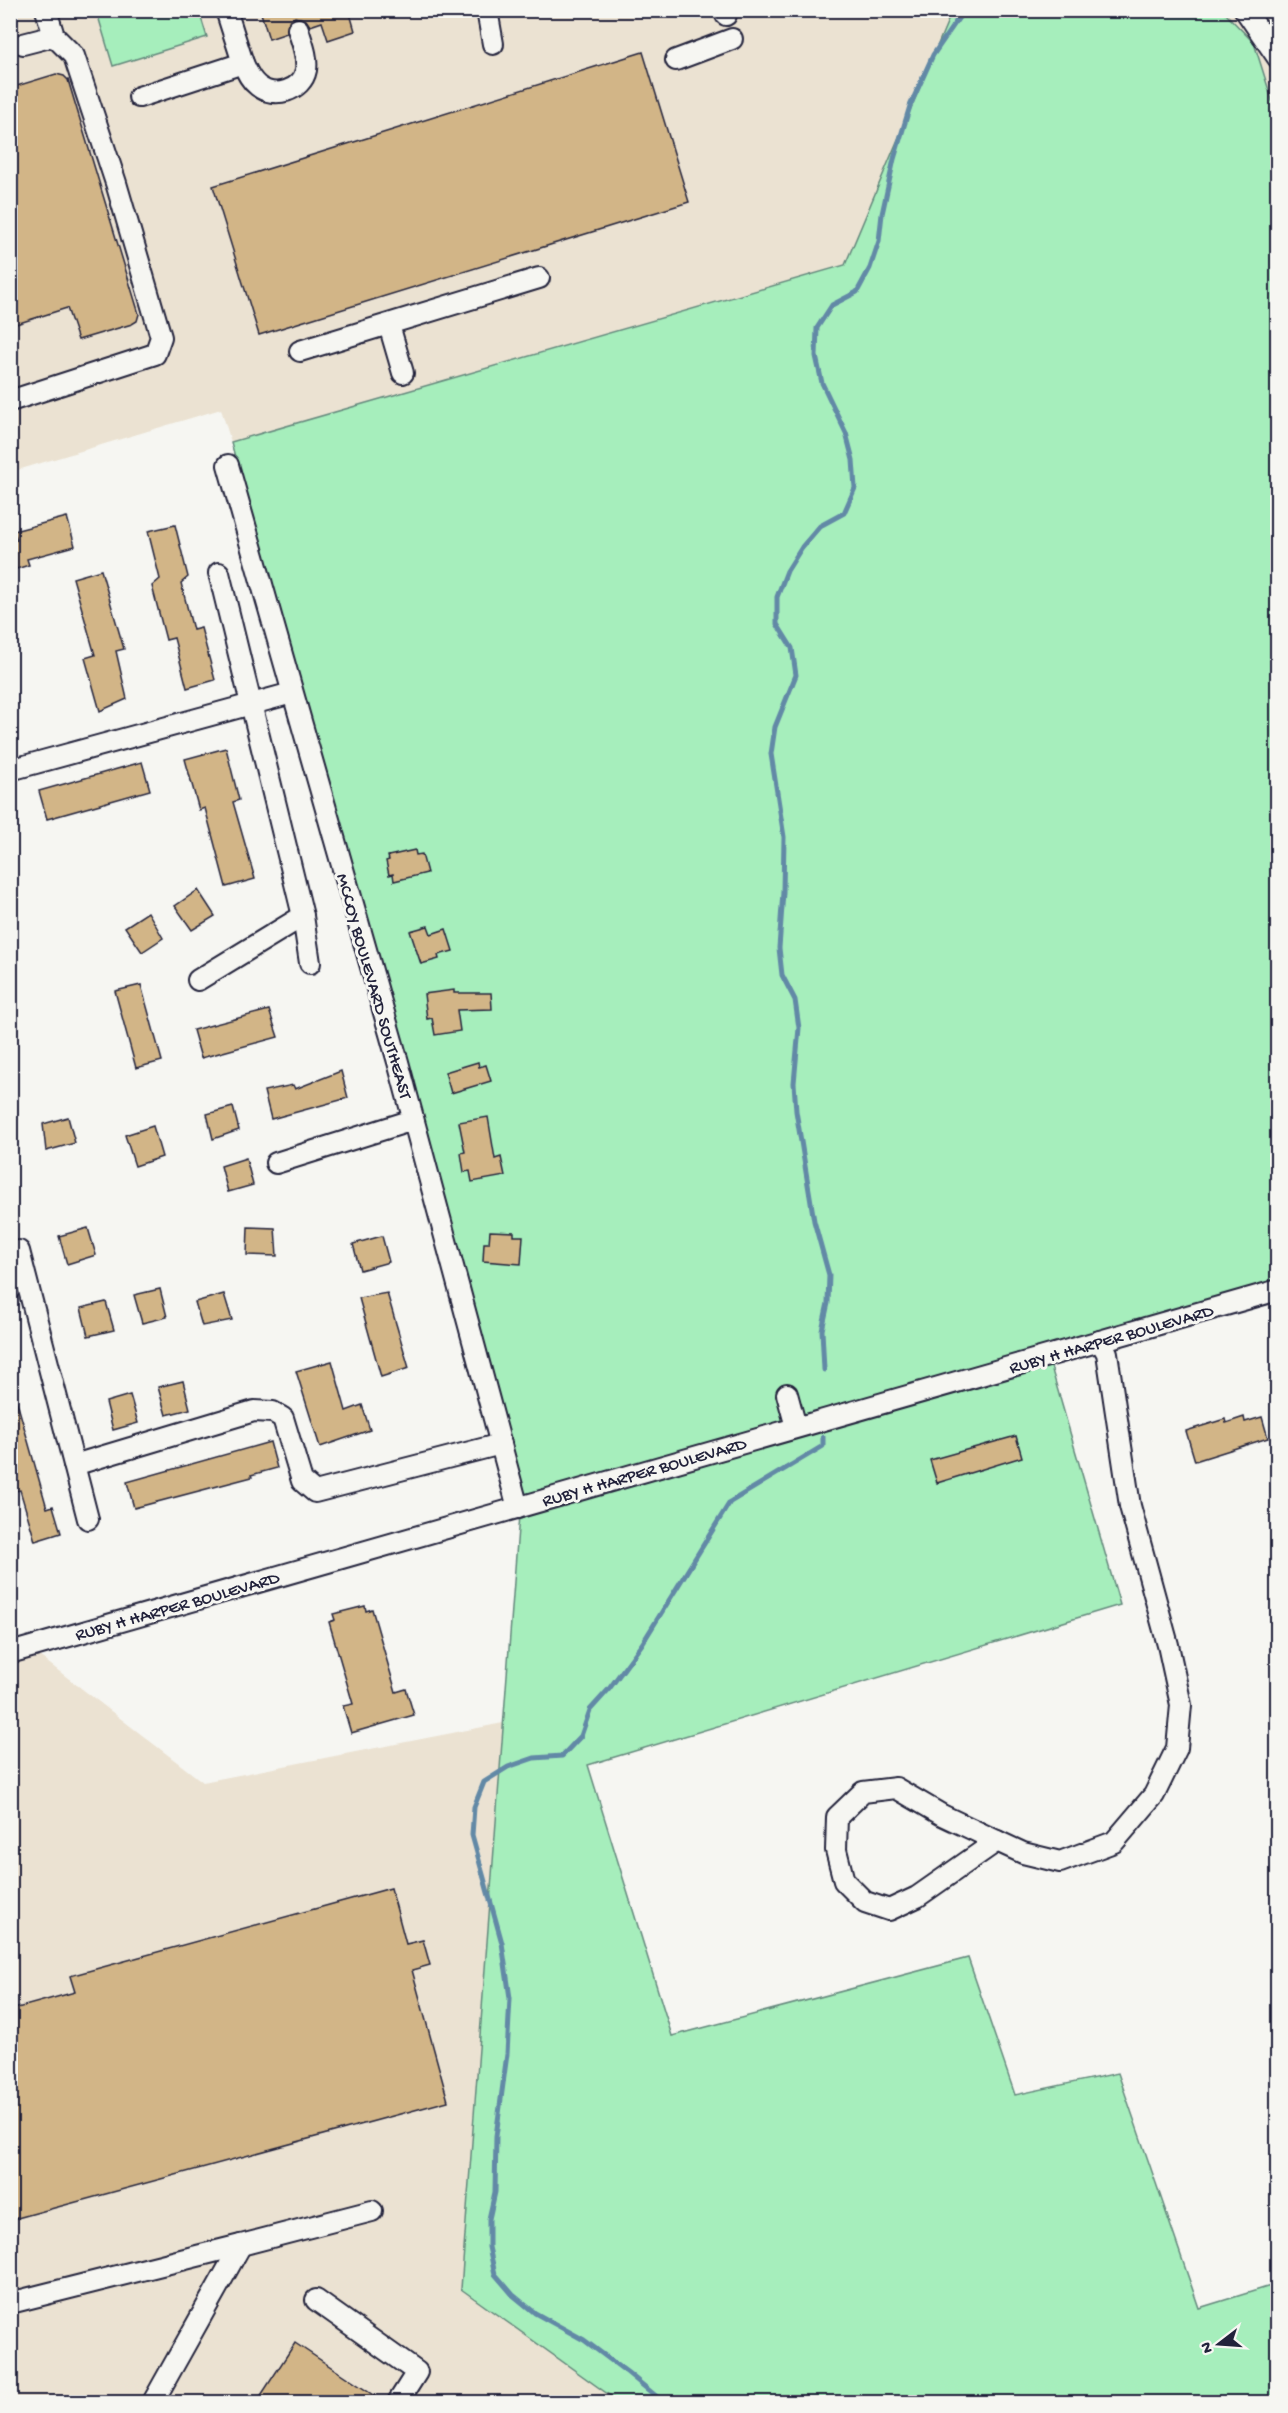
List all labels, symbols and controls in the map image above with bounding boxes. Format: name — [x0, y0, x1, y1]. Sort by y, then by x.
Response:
street label: MCCOY BOULEVARD SOUTHEAST — [330, 872, 415, 1103]
street label: RUBY H HARPER BOULEVARD — [1007, 1301, 1216, 1380]
street label: RUBY H HARPER BOULEVARD — [540, 1434, 749, 1513]
street label: RUBY H HARPER BOULEVARD — [73, 1568, 282, 1647]
north arrow — [1189, 2314, 1249, 2374]
text: N — [1197, 2339, 1219, 2355]

